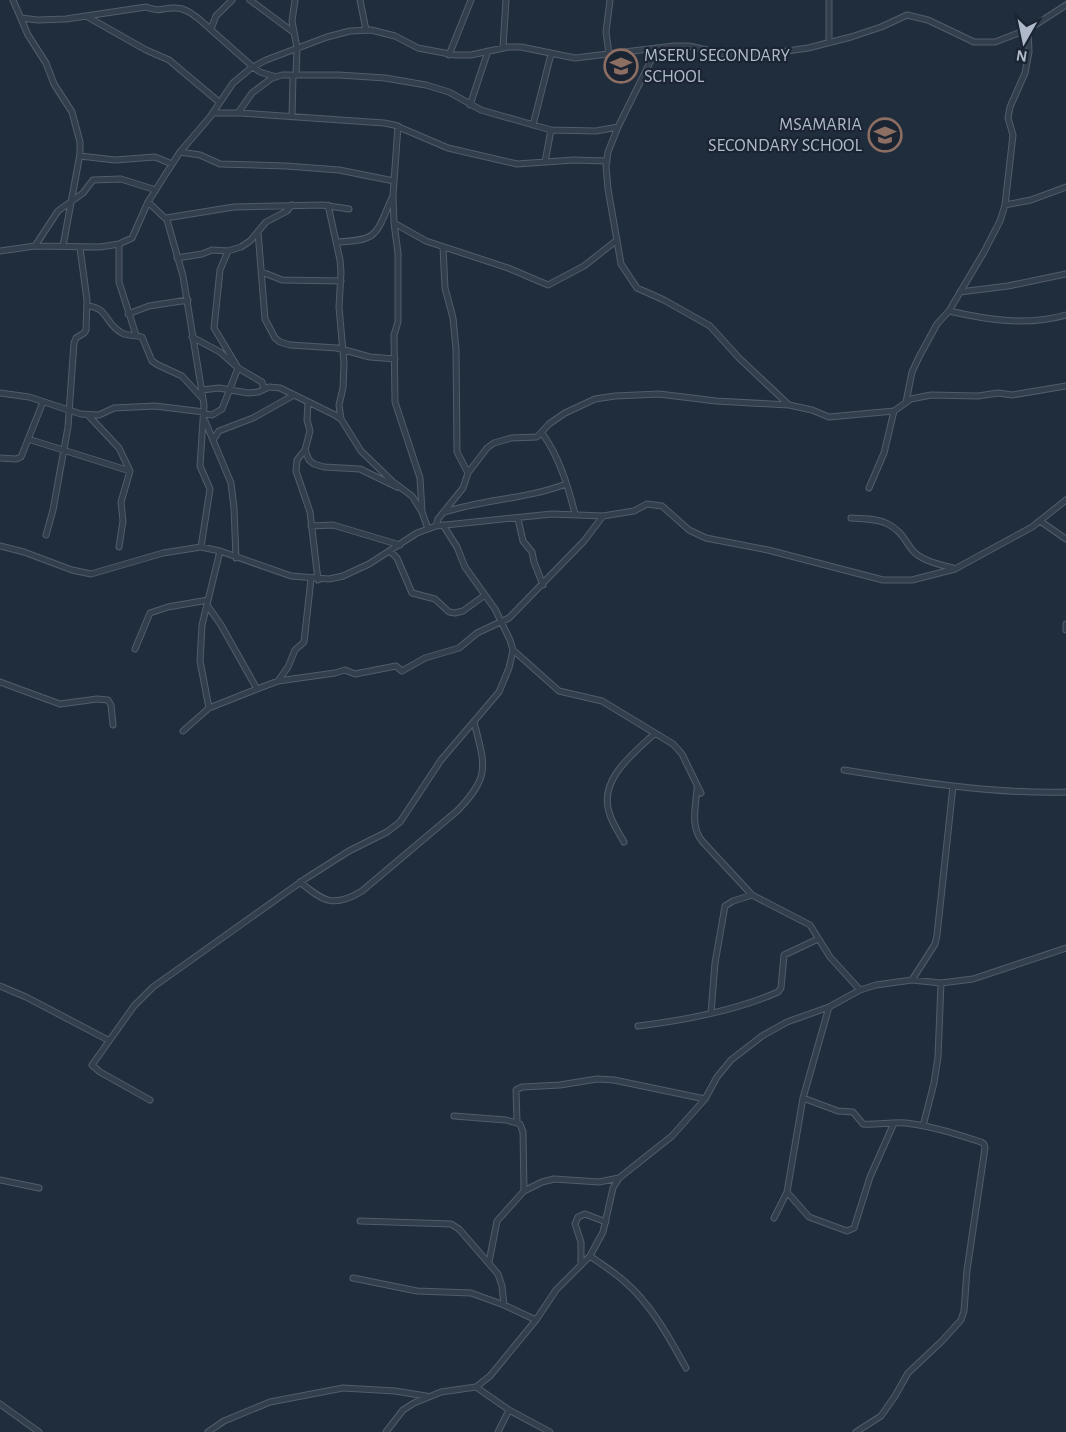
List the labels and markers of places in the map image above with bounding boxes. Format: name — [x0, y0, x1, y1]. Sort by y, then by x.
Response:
place label: MSERU SECONDARY SCHOOL — [644, 47, 790, 86]
school or university icon: MSERU SECONDARY SCHOOL — [603, 48, 639, 84]
place label: MSAMARIA SECONDARY SCHOOL — [708, 116, 863, 155]
school or university icon: MSAMARIA SECONDARY SCHOOL — [867, 117, 903, 153]

